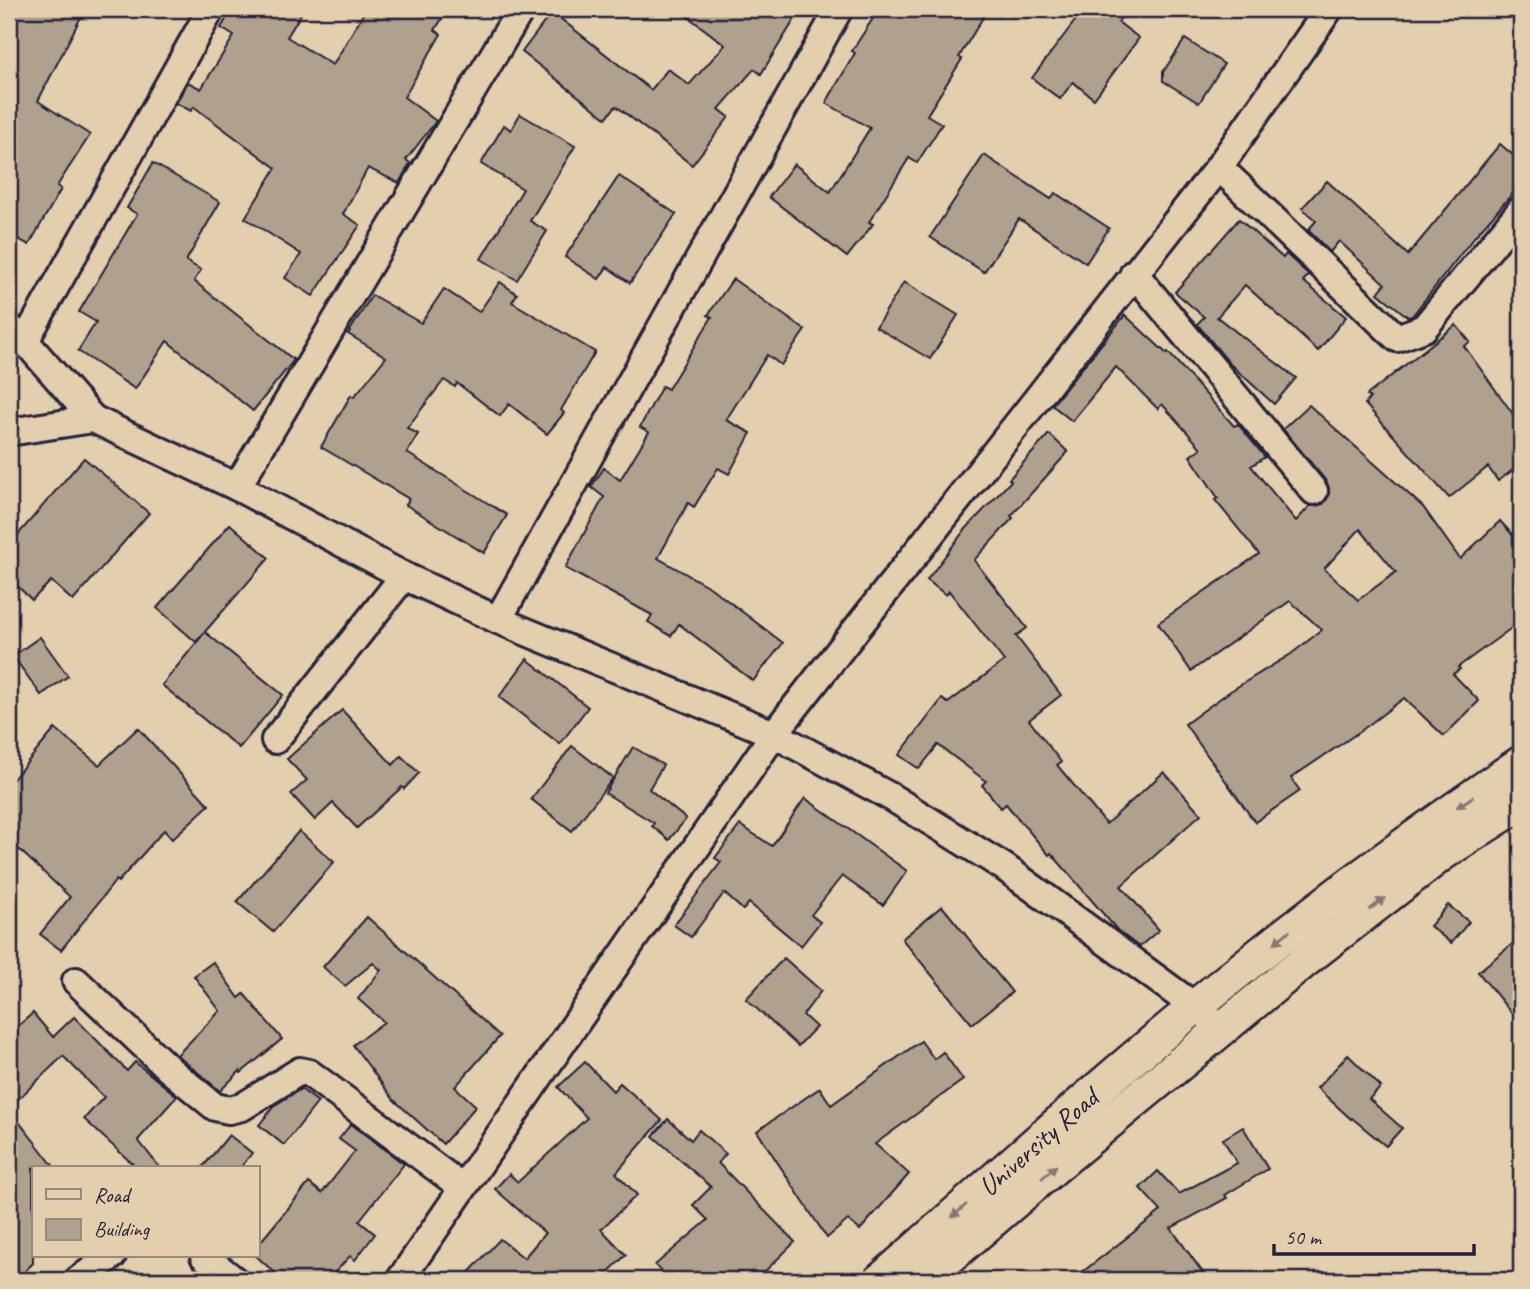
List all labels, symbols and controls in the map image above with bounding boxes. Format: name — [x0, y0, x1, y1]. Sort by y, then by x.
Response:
one-way arrow — [1456, 795, 1474, 809]
one-way arrow — [1367, 897, 1385, 912]
one-way arrow — [1274, 929, 1291, 944]
street label: University Road — [971, 1078, 1108, 1203]
one-way arrow — [1040, 1165, 1057, 1180]
legend — [32, 1166, 259, 1258]
text: Road — [94, 1182, 133, 1208]
one-way arrow — [951, 1202, 968, 1218]
scale bar — [1274, 1212, 1474, 1256]
text: Building — [94, 1216, 151, 1242]
text: 50 m — [1285, 1224, 1323, 1250]

